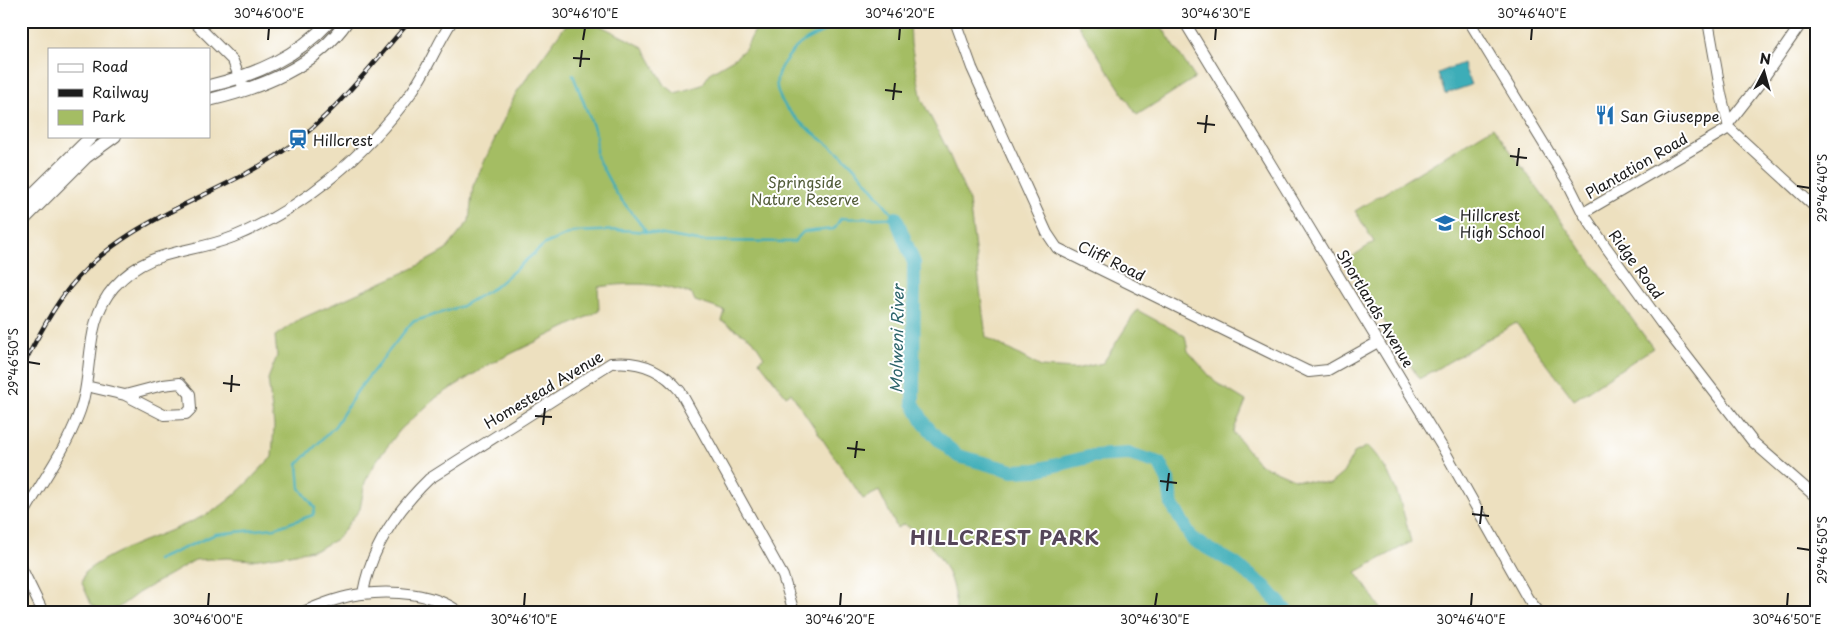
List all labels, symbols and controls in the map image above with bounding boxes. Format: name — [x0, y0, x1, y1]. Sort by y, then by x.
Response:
text: 30°46'00"E — [234, 4, 304, 22]
text: 30°46'10"E — [551, 4, 619, 22]
text: 30°46'20"E — [865, 4, 935, 22]
text: 30°46'30"E — [1181, 4, 1251, 22]
text: 30°46'40"E — [1497, 4, 1567, 22]
legend — [48, 48, 210, 138]
north arrow — [1740, 48, 1790, 98]
text: N — [1759, 48, 1772, 70]
text: Road — [92, 54, 128, 77]
text: Railway — [92, 80, 149, 103]
text: Park — [92, 104, 126, 127]
restaurant icon: San Giuseppe — [1594, 104, 1616, 126]
place label: San Giuseppe — [1620, 104, 1720, 127]
street label: Plantation Road — [1580, 126, 1692, 204]
station icon: Hillcrest — [287, 128, 309, 150]
place label: Hillcrest — [313, 128, 373, 151]
text: 29°46'40"S — [1813, 154, 1831, 222]
park label: Springside Nature Reserve — [751, 170, 859, 210]
place label: Hillcrest High School — [1460, 203, 1545, 243]
school or university icon: Hillcrest High School — [1434, 212, 1456, 234]
street label: Ridge Road — [1604, 224, 1670, 304]
street label: Cliff Road — [1074, 234, 1150, 286]
street label: Shortlands Avenue — [1332, 245, 1420, 371]
water label: Molweni River — [883, 282, 909, 393]
text: 29°46'50"S — [4, 328, 22, 396]
street label: Homestead Avenue — [479, 344, 607, 434]
text: 29°46'50"S — [1813, 516, 1831, 584]
district label: HILLCREST PARK — [910, 522, 1100, 552]
text: 30°46'00"E — [173, 610, 243, 628]
text: 30°46'10"E — [490, 610, 558, 628]
text: 30°46'20"E — [805, 610, 875, 628]
text: 30°46'30"E — [1120, 610, 1190, 628]
text: 30°46'40"E — [1436, 610, 1506, 628]
text: 30°46'50"E — [1752, 610, 1822, 628]

